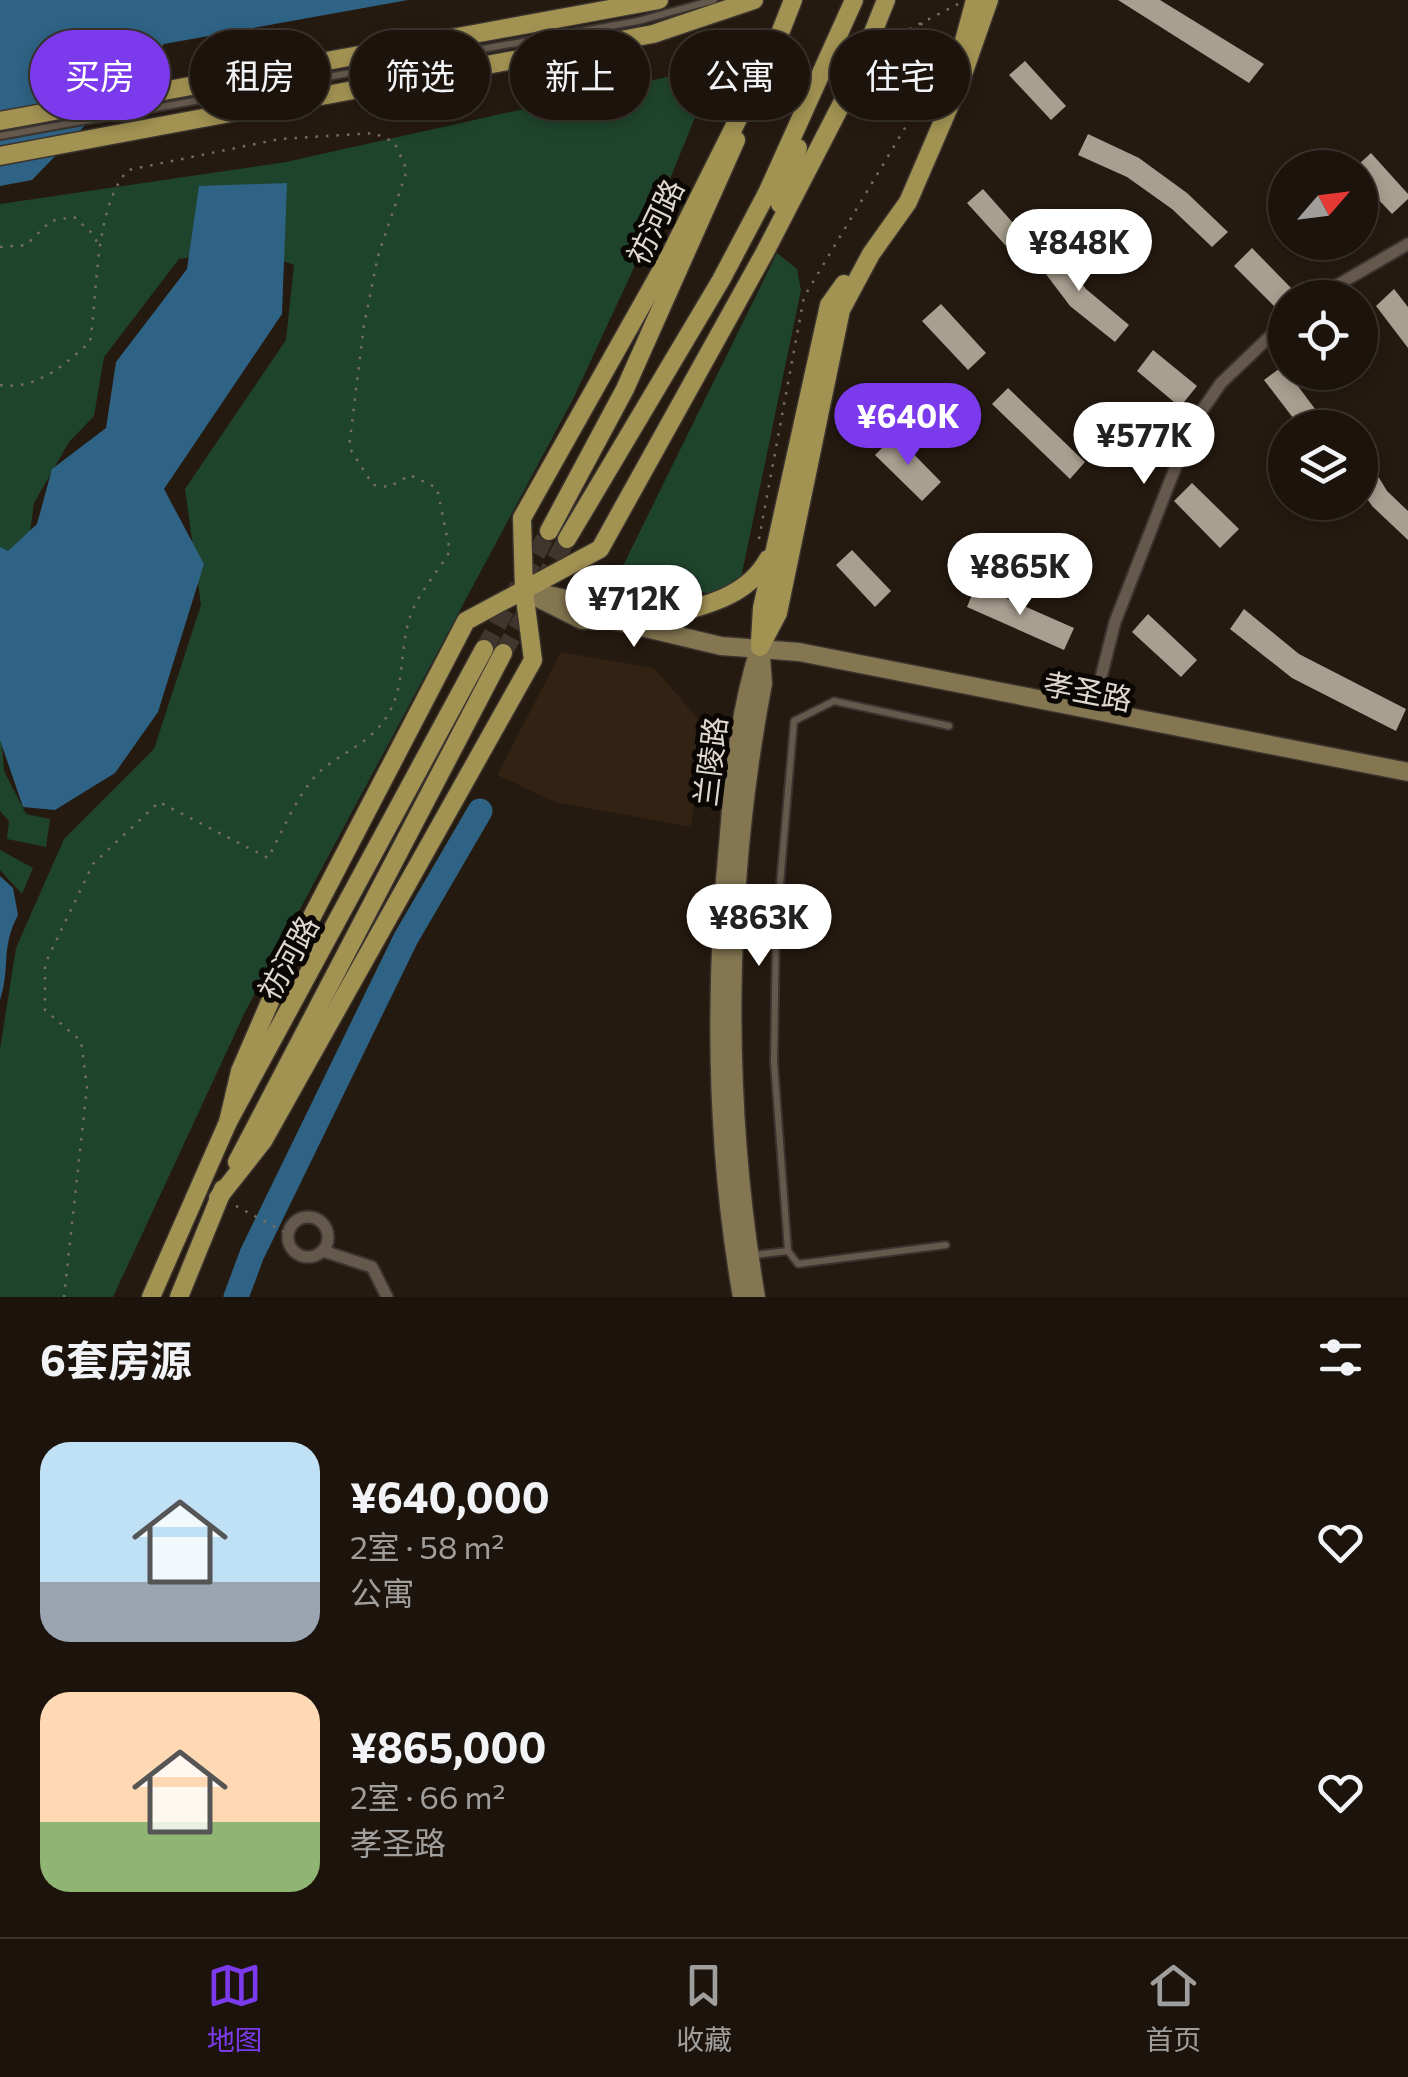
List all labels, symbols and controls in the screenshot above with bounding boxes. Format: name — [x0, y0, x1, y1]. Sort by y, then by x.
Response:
chip: 买房 — [30, 30, 170, 120]
chip: 租房 — [190, 30, 330, 120]
chip: 筛选 — [350, 30, 490, 120]
chip: 新上 — [510, 30, 650, 120]
chip: 公寓 — [670, 30, 810, 120]
chip: 住宅 — [830, 30, 970, 120]
north arrow — [1268, 150, 1378, 260]
map controls — [1268, 150, 1378, 520]
street label: 祊河路 — [618, 172, 690, 270]
pin: ¥848K — [1009, 209, 1149, 294]
text: ¥848K — [1028, 221, 1130, 261]
button: locate — [1268, 280, 1378, 390]
pin: ¥640K — [838, 383, 978, 468]
text: ¥640K — [856, 395, 960, 435]
pin: ¥577K — [1074, 402, 1214, 487]
button: layers — [1268, 410, 1378, 520]
text: ¥577K — [1096, 414, 1192, 454]
pin: ¥865K — [950, 533, 1090, 618]
text: ¥865K — [969, 545, 1071, 585]
pin: ¥712K — [564, 565, 704, 650]
text: ¥712K — [587, 577, 681, 617]
street label: 孝圣路 — [1040, 663, 1136, 717]
street label: 兰陵路 — [685, 714, 733, 808]
pin: ¥863K — [689, 884, 829, 969]
text: ¥863K — [709, 896, 809, 936]
street label: 祊河路 — [249, 909, 325, 1005]
icon: filters — [1313, 1330, 1368, 1385]
text: 6套房源 — [40, 1333, 192, 1385]
text: ¥640,000 — [350, 1470, 550, 1522]
icon: home — [120, 1482, 240, 1602]
icon: heart — [1313, 1515, 1368, 1570]
text: 2室 · 58 m² — [350, 1526, 504, 1566]
text: 公寓 — [350, 1572, 414, 1612]
text: ¥865,000 — [350, 1720, 546, 1772]
icon: home — [120, 1732, 240, 1852]
icon: heart — [1313, 1765, 1368, 1820]
text: 2室 · 66 m² — [350, 1776, 505, 1816]
text: 孝圣路 — [350, 1822, 446, 1862]
tab: 地图 — [207, 1958, 263, 2058]
tab: 收藏 — [676, 1958, 732, 2058]
tab: 首页 — [1145, 1958, 1201, 2058]

